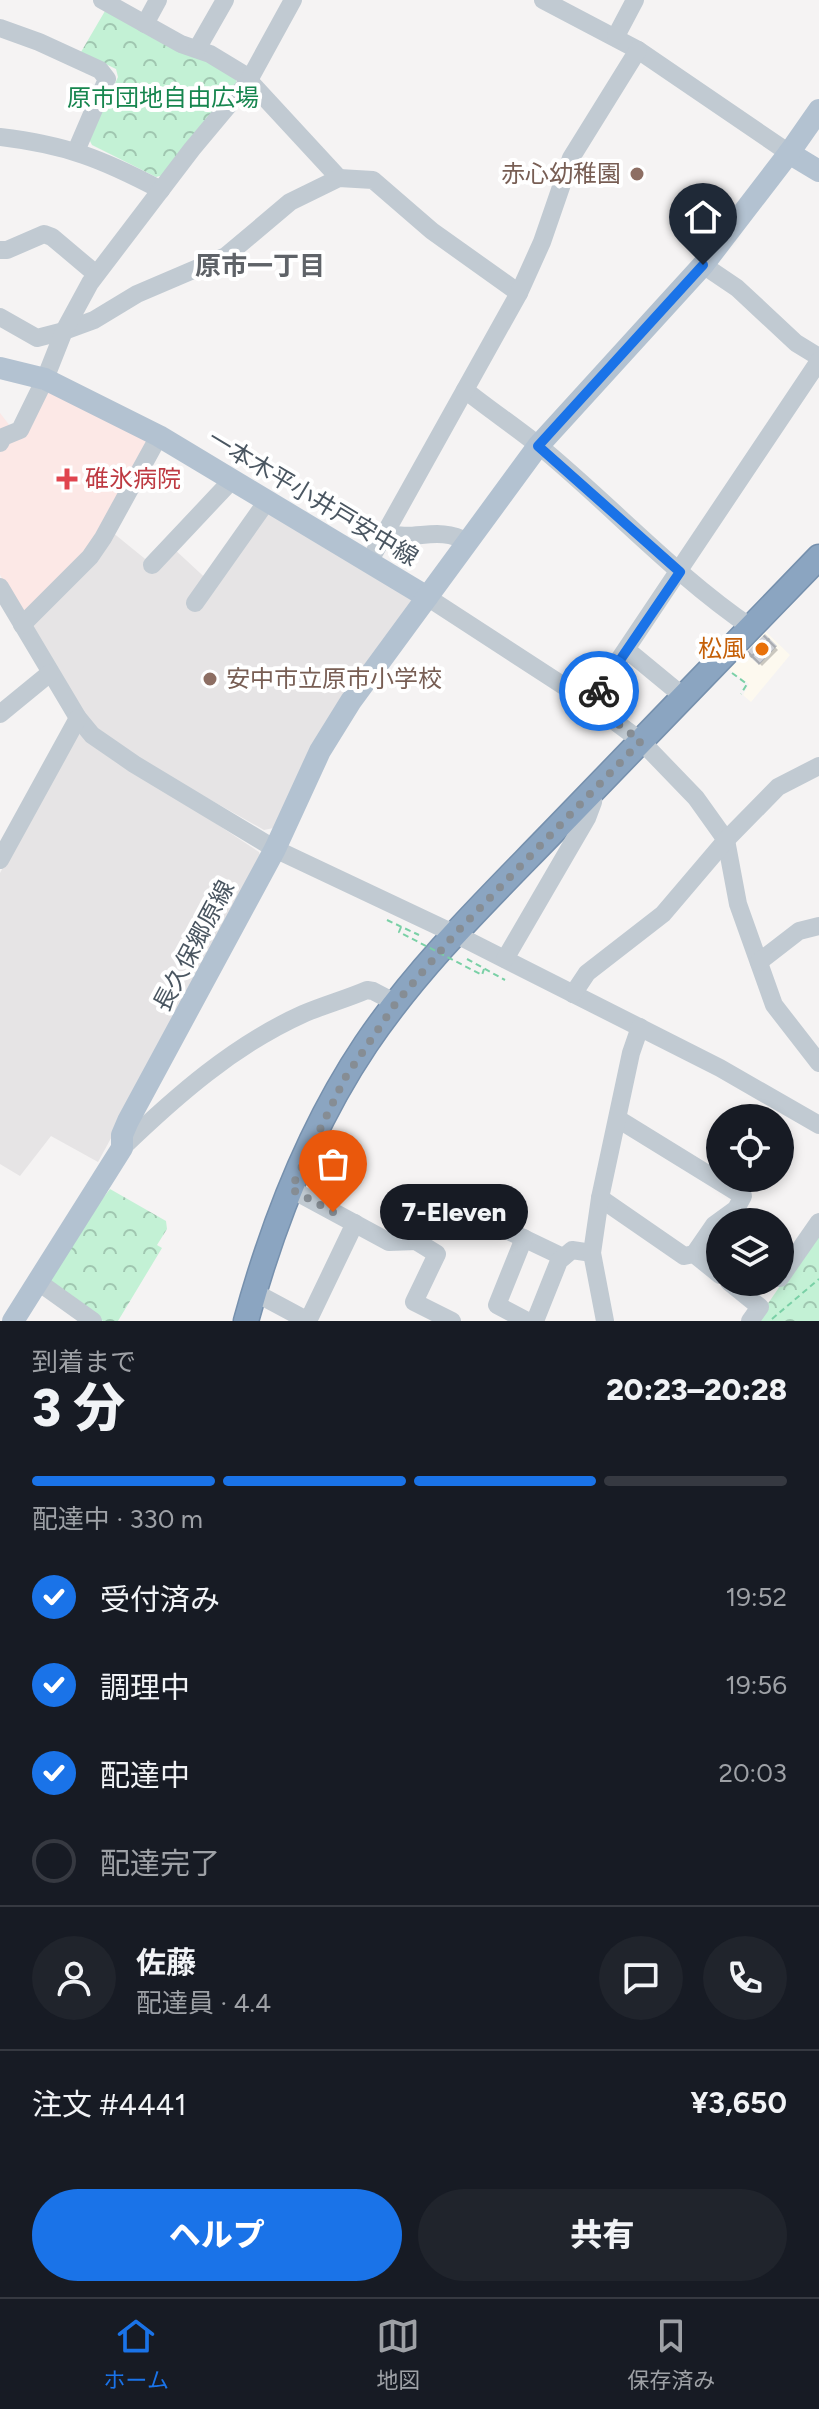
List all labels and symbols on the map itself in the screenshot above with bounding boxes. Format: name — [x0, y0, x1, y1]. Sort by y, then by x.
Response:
park label: 原市団地自由広場 — [67, 83, 259, 112]
place label: 赤心幼稚園 — [501, 159, 621, 188]
marker: 赤心幼稚園 — [628, 165, 646, 183]
pin — [669, 183, 737, 265]
district label: 原市一丁目 — [195, 250, 325, 282]
street label: 一本木平小井戸安中線 — [203, 423, 424, 572]
place label: 碓氷病院 — [85, 464, 181, 493]
marker: 碓氷病院 — [56, 468, 78, 490]
place label: 松風 — [698, 634, 746, 663]
marker: 松風 — [753, 640, 771, 658]
courier — [559, 651, 639, 731]
place label: 安中市立原市小学校 — [226, 664, 442, 693]
marker: 安中市立原市小学校 — [201, 670, 219, 688]
street label: 長久保郷原線 — [147, 875, 240, 1016]
pin — [299, 1130, 367, 1212]
callout: 7-Eleven — [381, 1184, 529, 1240]

